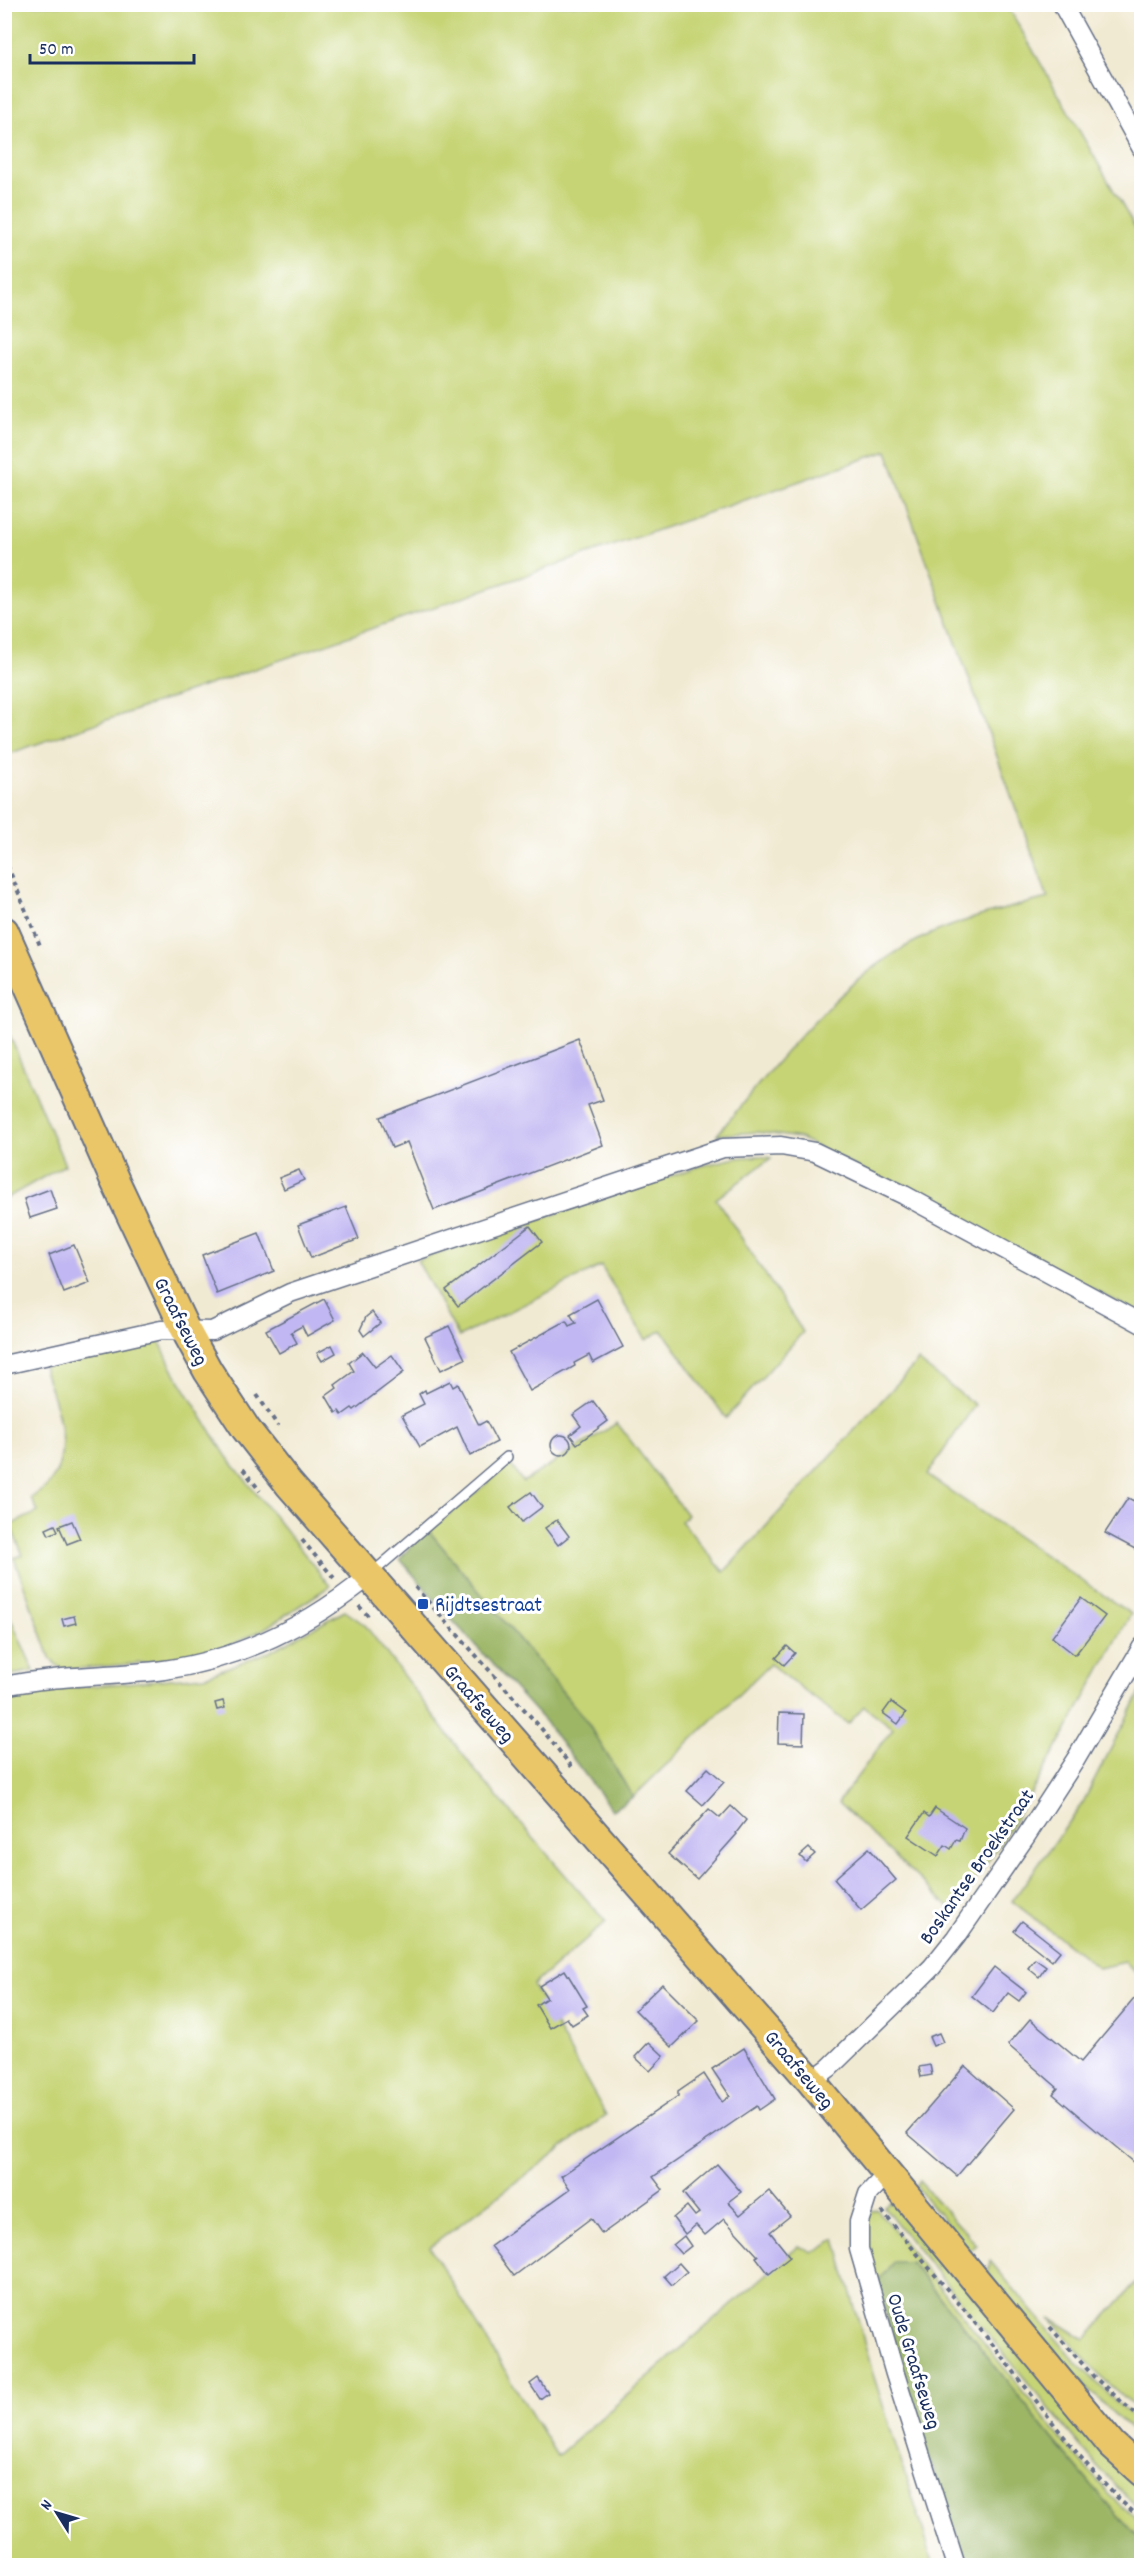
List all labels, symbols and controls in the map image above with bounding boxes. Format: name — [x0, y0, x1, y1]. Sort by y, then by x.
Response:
scale bar — [30, 27, 194, 65]
text: 50 m — [39, 38, 74, 63]
street label: Graafseweg — [144, 1273, 214, 1372]
place label: Rijdtsestraat — [435, 1592, 542, 1622]
marker: Rijdtsestraat — [416, 1597, 430, 1611]
street label: Graafseweg — [435, 1659, 520, 1751]
street label: Boskantse Broekstraat — [913, 1784, 1044, 1952]
street label: Graafseweg — [756, 2025, 840, 2117]
street label: Oude Graafseweg — [877, 2290, 947, 2433]
north arrow — [27, 2483, 87, 2543]
text: N — [35, 2495, 59, 2516]

